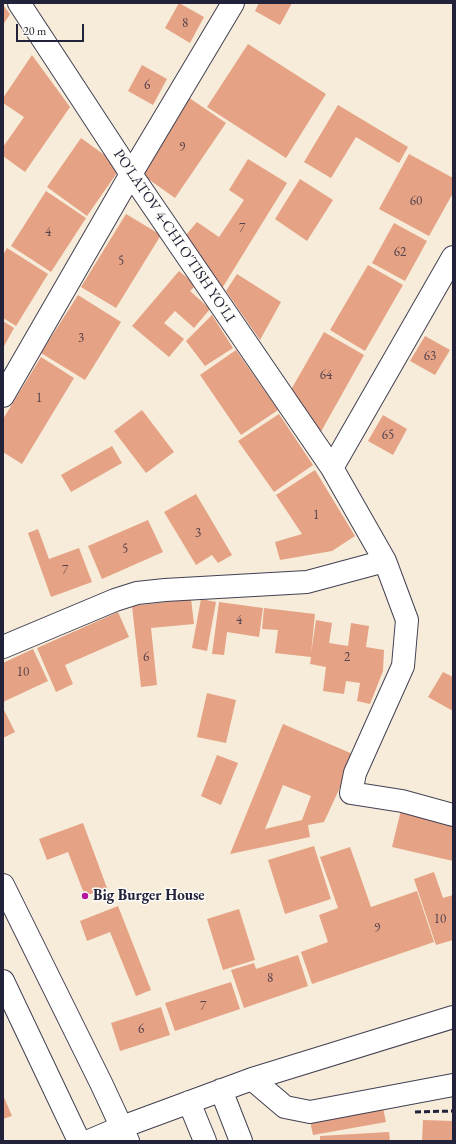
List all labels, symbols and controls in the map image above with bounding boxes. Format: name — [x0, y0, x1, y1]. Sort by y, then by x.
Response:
house number: 8 — [182, 15, 188, 31]
scale bar — [18, 16, 86, 42]
text: 20 m — [23, 23, 46, 39]
house number: 6 — [144, 77, 150, 93]
house number: 9 — [179, 139, 185, 155]
street label: PO'LATOV 4-CHI O'TISH YO'LI — [109, 146, 239, 326]
house number: 60 — [410, 193, 422, 209]
house number: 7 — [239, 220, 245, 236]
house number: 4 — [45, 224, 51, 240]
house number: 62 — [394, 244, 406, 260]
house number: 5 — [118, 253, 124, 269]
house number: 3 — [78, 330, 84, 346]
house number: 63 — [424, 348, 436, 364]
house number: 64 — [320, 367, 332, 383]
house number: 1 — [36, 390, 42, 406]
house number: 65 — [382, 427, 394, 443]
house number: 1 — [313, 507, 319, 523]
house number: 3 — [195, 525, 201, 541]
house number: 5 — [122, 541, 128, 557]
house number: 7 — [62, 562, 68, 578]
house number: 4 — [236, 612, 242, 628]
house number: 6 — [143, 649, 149, 665]
house number: 2 — [344, 649, 350, 665]
house number: 10 — [17, 664, 29, 680]
place label: Big Burger House — [93, 887, 205, 905]
marker: Big Burger House — [80, 891, 90, 901]
house number: 10 — [434, 911, 446, 927]
house number: 9 — [374, 920, 380, 936]
house number: 8 — [267, 970, 273, 986]
house number: 7 — [200, 998, 206, 1014]
house number: 6 — [138, 1021, 144, 1037]

